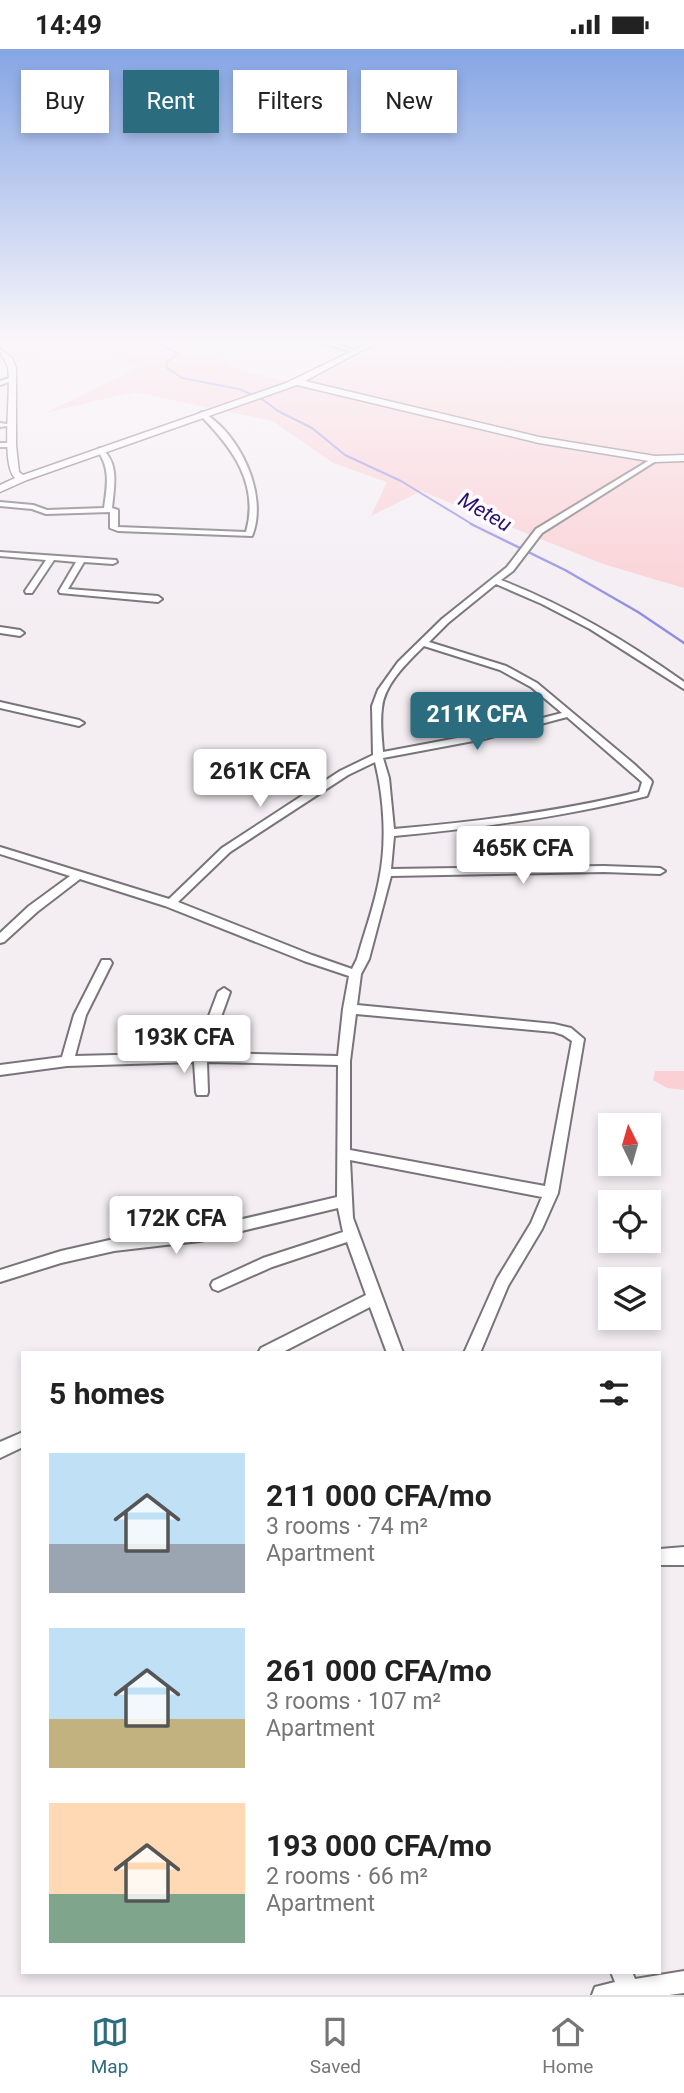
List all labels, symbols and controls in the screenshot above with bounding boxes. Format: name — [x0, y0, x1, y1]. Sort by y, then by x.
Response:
text: 14:49 — [35, 10, 102, 40]
chip: Buy — [21, 70, 109, 133]
chip: Rent — [123, 70, 219, 133]
chip: Filters — [233, 70, 347, 133]
chip: New — [361, 70, 457, 133]
water label: Meteu — [454, 487, 516, 537]
pin: 211K CFA — [405, 693, 549, 752]
text: 211K CFA — [427, 701, 527, 728]
pin: 261K CFA — [188, 749, 332, 809]
text: 261K CFA — [210, 758, 310, 785]
pin: 465K CFA — [451, 827, 595, 886]
text: 465K CFA — [473, 835, 573, 862]
pin: 193K CFA — [112, 1016, 256, 1075]
text: 193K CFA — [134, 1024, 234, 1051]
north arrow — [598, 1113, 662, 1176]
map controls — [598, 1113, 661, 1330]
button: locate — [598, 1190, 661, 1253]
pin: 172K CFA — [104, 1197, 248, 1256]
text: 172K CFA — [126, 1205, 226, 1232]
button: layers — [598, 1267, 661, 1330]
icon: filters — [595, 1374, 633, 1412]
text: 5 homes — [49, 1376, 165, 1411]
text: 211 000 CFA/mo — [266, 1478, 492, 1513]
icon: home — [105, 1481, 189, 1565]
text: 3 rooms · 74 m² — [266, 1513, 428, 1540]
text: Apartment — [266, 1540, 375, 1567]
text: 261 000 CFA/mo — [266, 1653, 492, 1688]
icon: home — [105, 1656, 189, 1740]
text: 3 rooms · 107 m² — [266, 1688, 441, 1715]
text: Apartment — [266, 1715, 375, 1742]
text: 193 000 CFA/mo — [266, 1828, 492, 1863]
icon: home — [105, 1831, 189, 1915]
text: 2 rooms · 66 m² — [266, 1863, 428, 1890]
text: Apartment — [266, 1890, 375, 1917]
tab: Map — [91, 2013, 129, 2078]
tab: Saved — [310, 2013, 361, 2078]
tab: Home — [542, 2013, 593, 2078]

